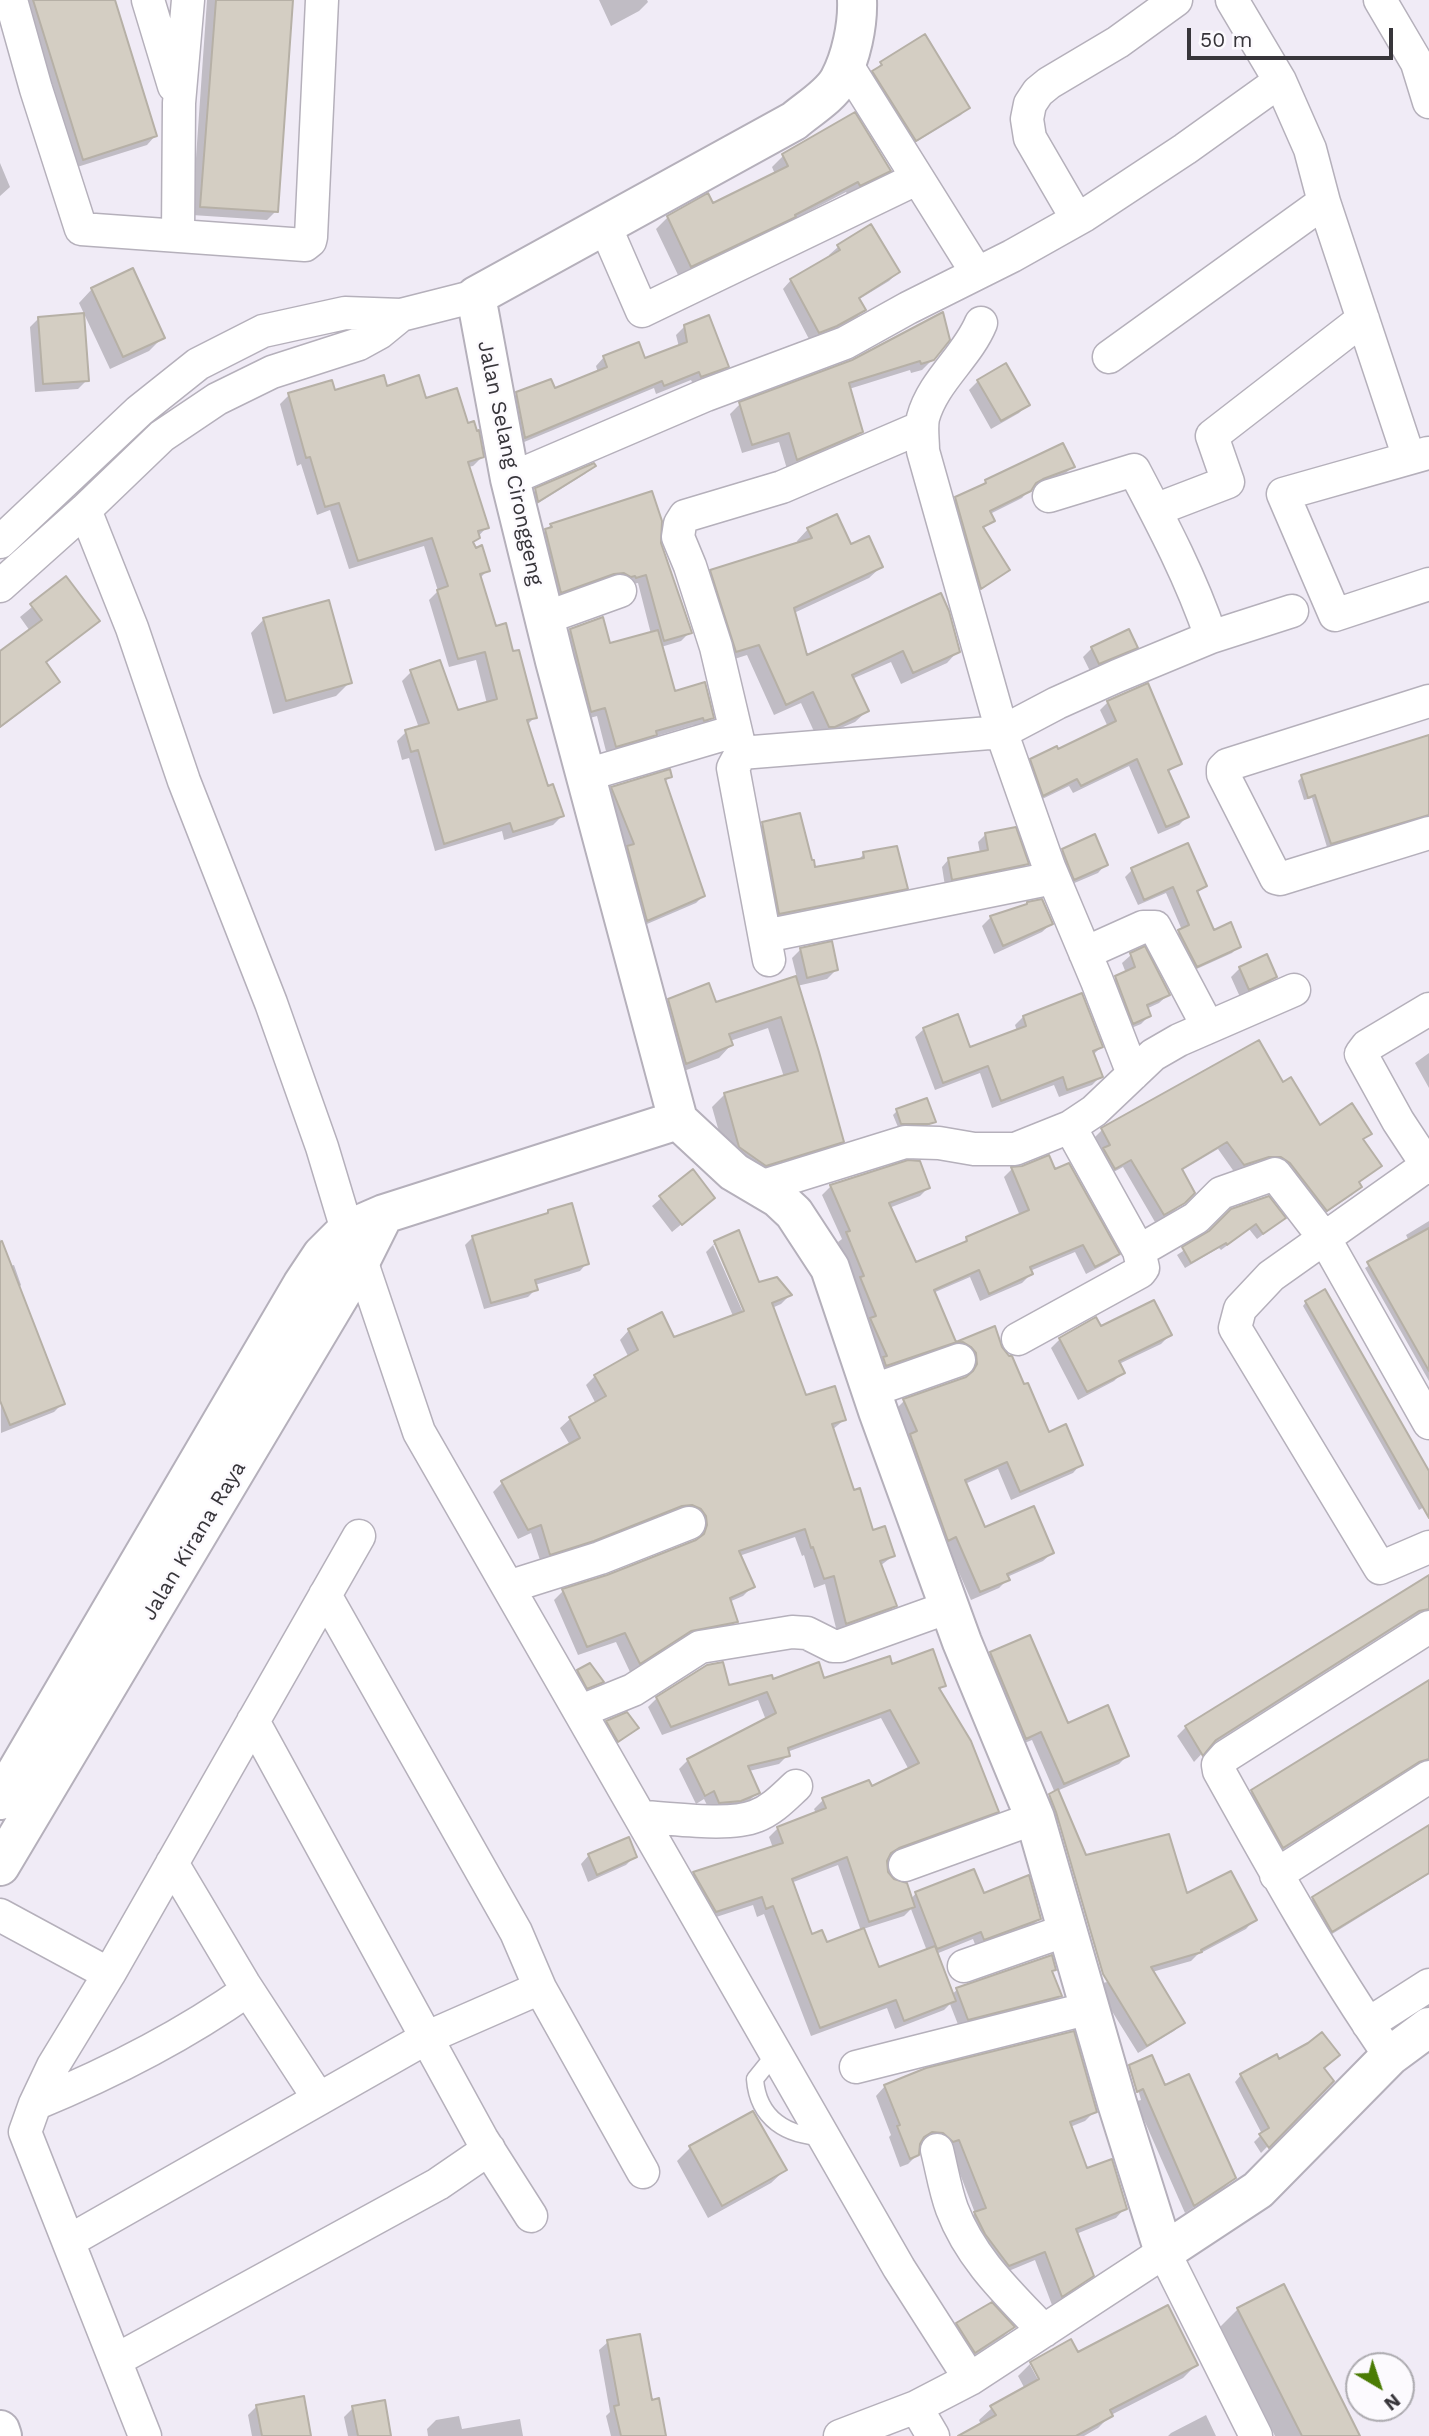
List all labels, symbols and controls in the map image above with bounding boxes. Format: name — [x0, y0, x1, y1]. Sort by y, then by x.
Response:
scale bar — [1191, 14, 1398, 58]
text: 50 m — [1200, 27, 1252, 52]
street label: Jalan Selang Cironggeng — [472, 338, 548, 588]
street label: Jalan Kirana Raya — [137, 1457, 251, 1625]
north arrow — [1345, 2352, 1415, 2422]
text: N — [1380, 2389, 1405, 2416]

